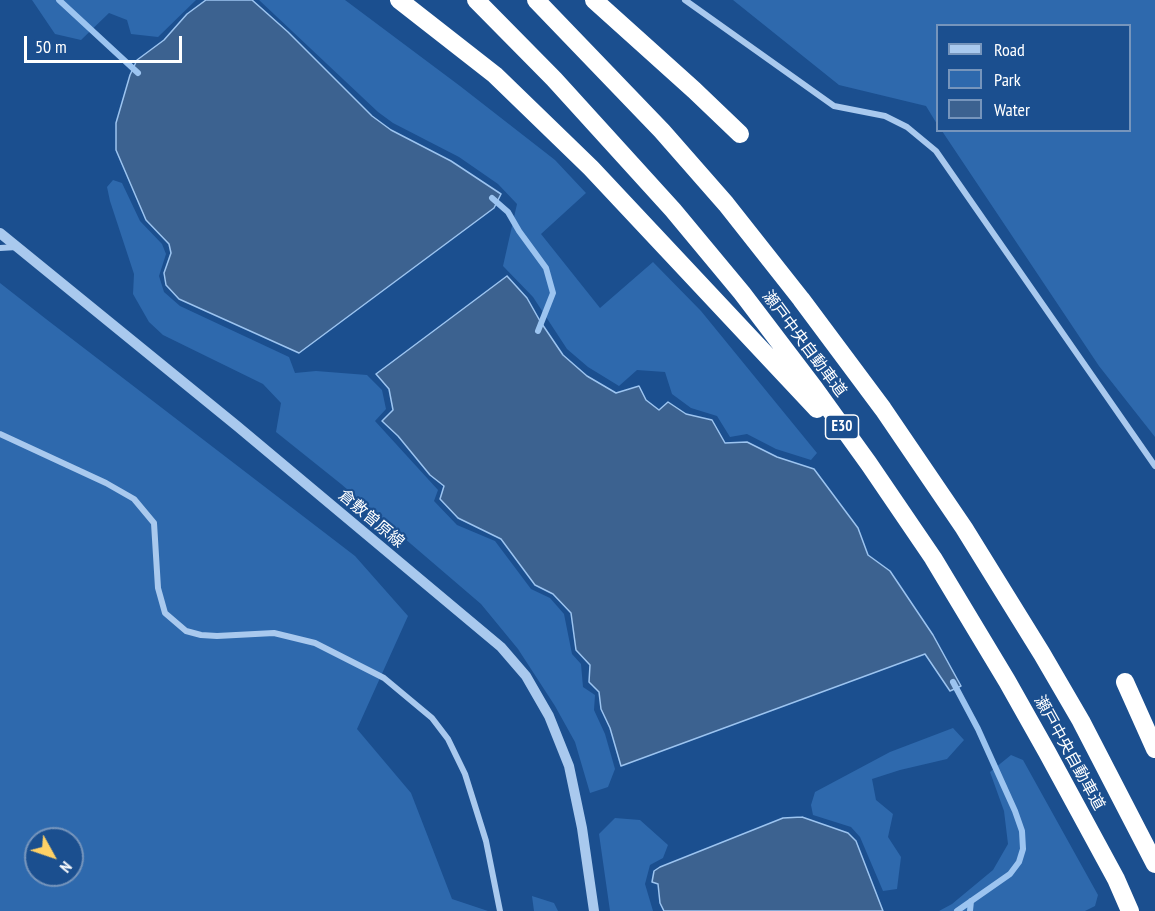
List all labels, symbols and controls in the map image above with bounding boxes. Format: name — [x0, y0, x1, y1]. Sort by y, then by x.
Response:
scale bar — [27, 24, 184, 62]
legend — [936, 24, 1131, 132]
text: 50 m — [35, 35, 67, 58]
text: Road — [994, 38, 1025, 61]
text: Park — [994, 68, 1021, 91]
text: Water — [994, 98, 1030, 121]
street label: 瀬戸中央自動車道 — [758, 287, 850, 401]
road number: E30 — [826, 415, 858, 439]
street label: 倉敷曽原線 — [334, 486, 408, 552]
street label: 瀬戸中央自動車道 — [1030, 692, 1108, 814]
north arrow — [24, 827, 84, 887]
text: N — [56, 858, 77, 877]

